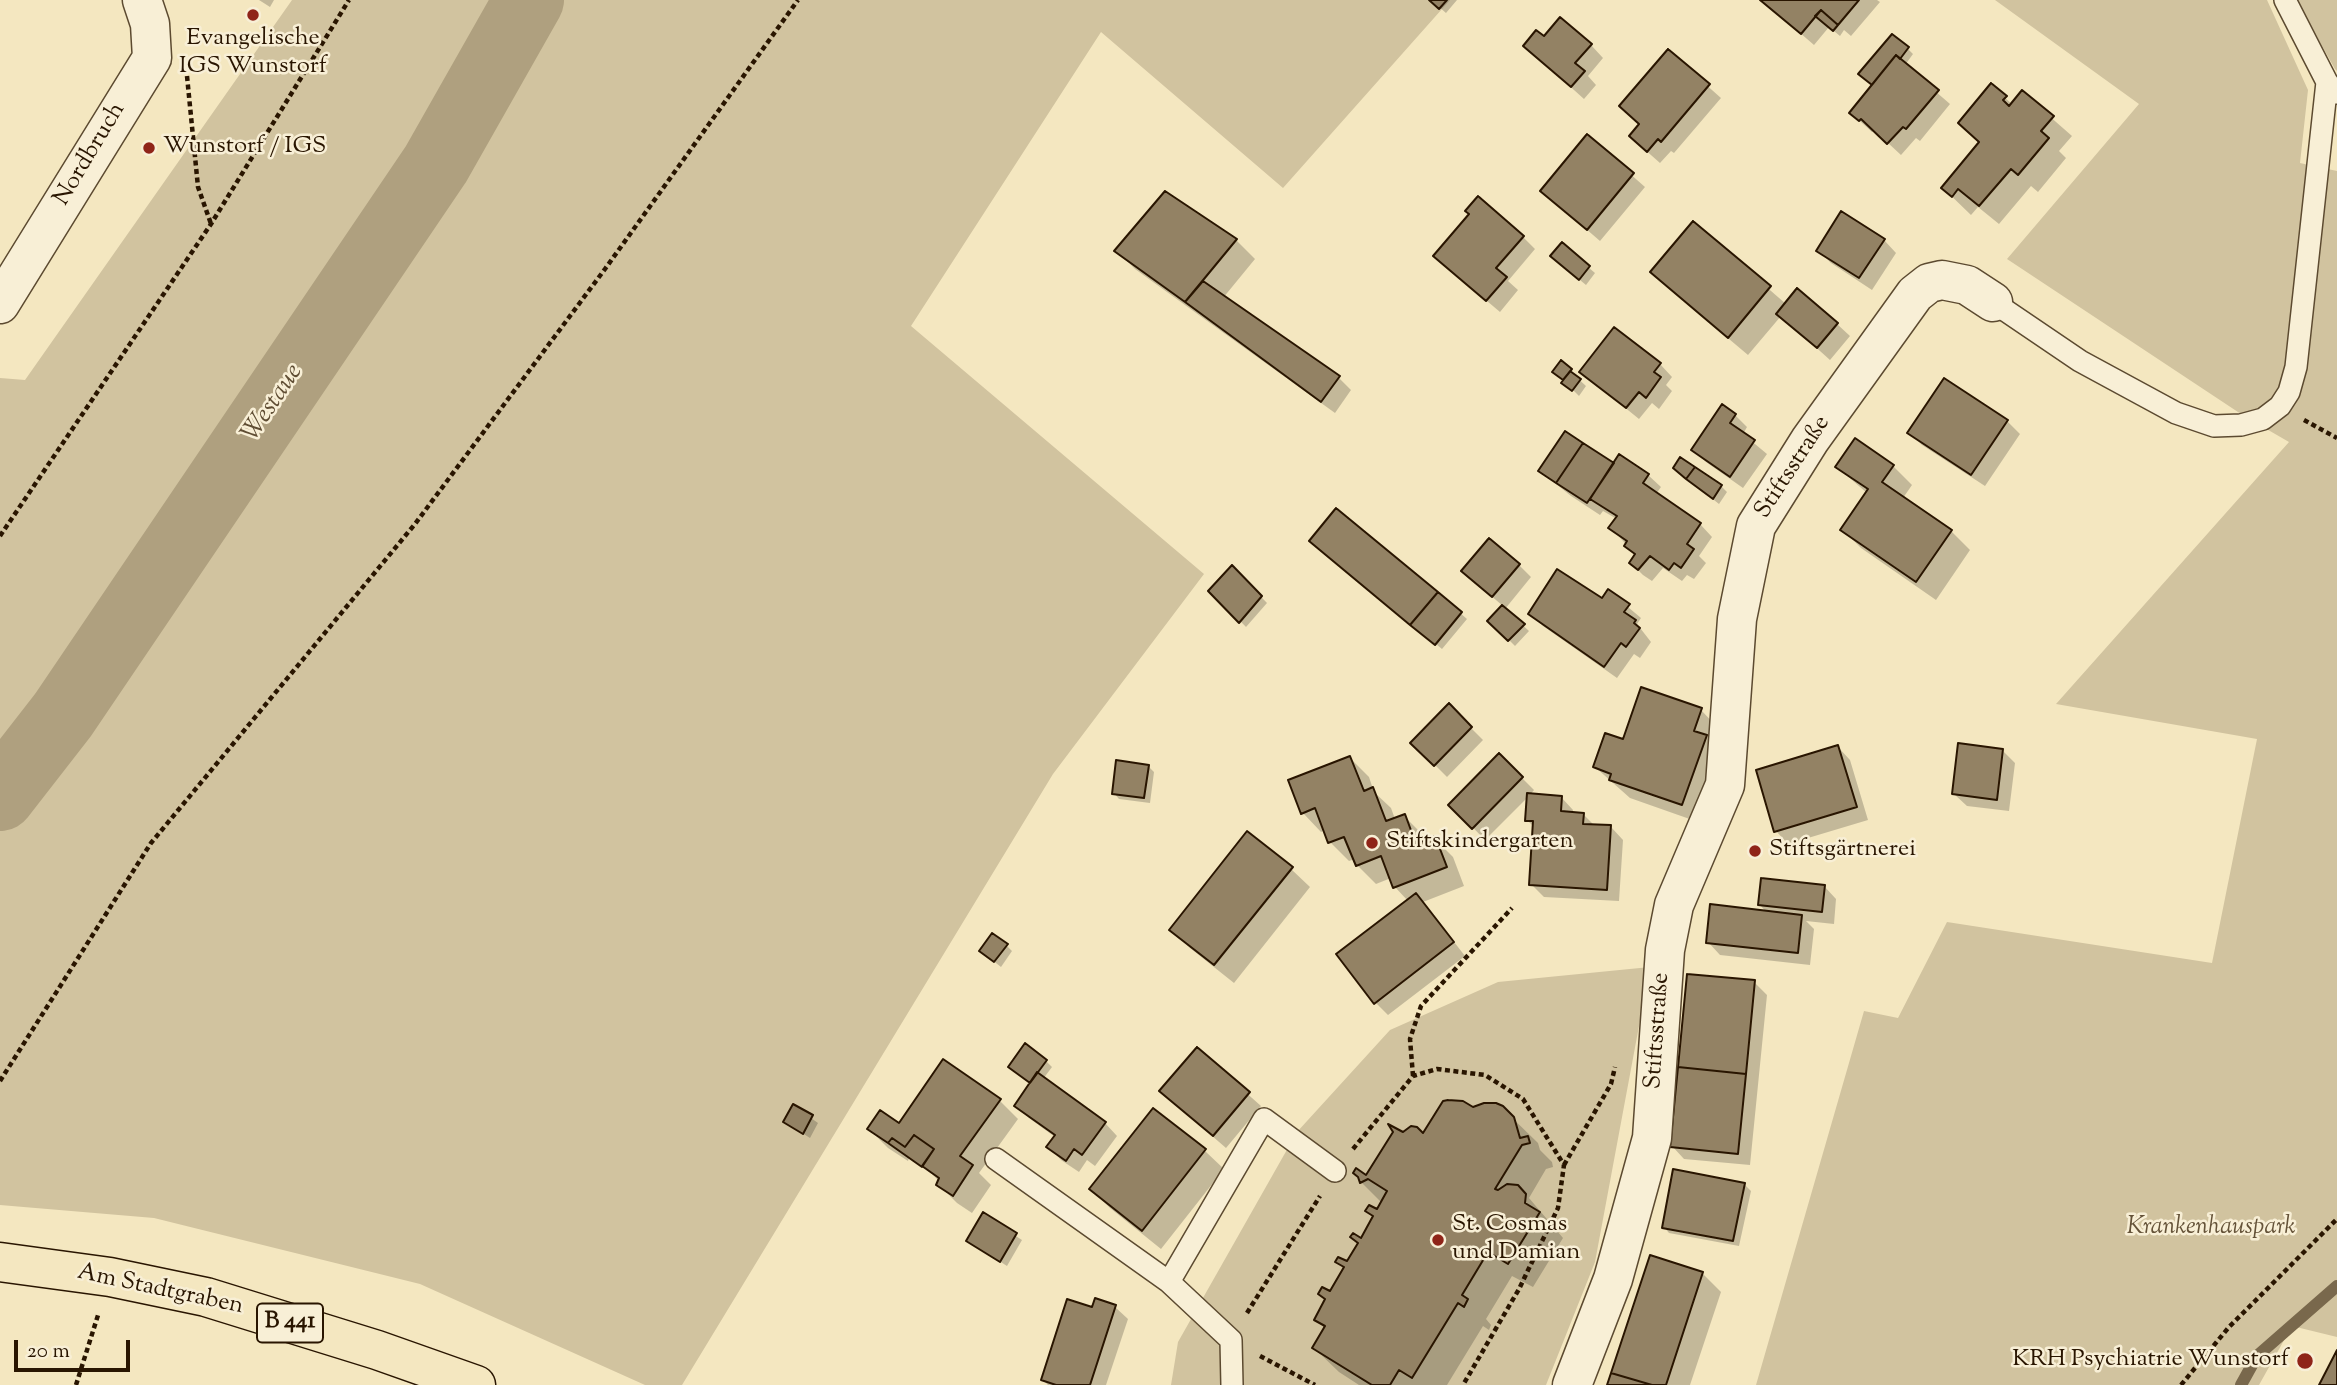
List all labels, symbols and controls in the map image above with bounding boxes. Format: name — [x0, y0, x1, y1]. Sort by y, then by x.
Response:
marker: Evangelische IGS Wunstorf — [245, 7, 261, 23]
place label: Evangelische IGS Wunstorf — [179, 26, 327, 82]
street label: Nordbruch — [49, 98, 133, 212]
place label: Wunstorf / IGS — [163, 134, 326, 162]
marker: Wunstorf / IGS — [141, 140, 157, 156]
water label: Westaue — [237, 359, 311, 449]
street label: Stiftsstraße — [1750, 411, 1838, 525]
place label: Stiftskindergarten — [1386, 829, 1574, 857]
marker: Stiftskindergarten — [1364, 835, 1380, 851]
place label: Stiftsgärtnerei — [1769, 837, 1916, 865]
marker: Stiftsgärtnerei — [1747, 843, 1763, 859]
street label: Stiftsstraße — [1641, 972, 1677, 1090]
place label: St. Cosmas und Damian — [1452, 1212, 1580, 1268]
park label: Krankenhauspark — [2127, 1215, 2295, 1243]
marker: St. Cosmas und Damian — [1430, 1232, 1446, 1248]
street label: Am Stadtgraben — [74, 1259, 246, 1323]
road number: B 441 — [257, 1304, 323, 1342]
scale bar — [18, 1326, 133, 1370]
text: 20 m — [27, 1337, 70, 1367]
place label: KRH Psychiatrie Wunstorf — [2012, 1347, 2289, 1375]
marker: KRH Psychiatrie Wunstorf — [2295, 1351, 2315, 1371]

